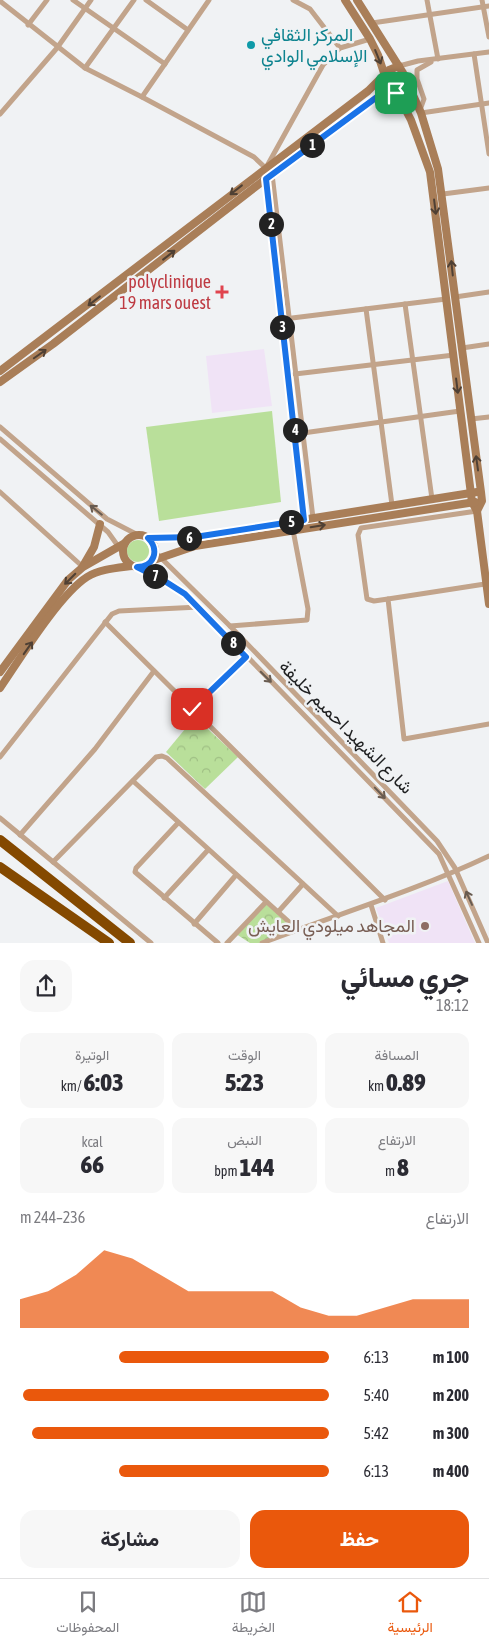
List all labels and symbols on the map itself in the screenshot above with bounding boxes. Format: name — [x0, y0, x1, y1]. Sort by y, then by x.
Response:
place label: المركز الثقافي الإسلامي الوادي — [261, 24, 367, 71]
marker: المركز الثقافي الإسلامي الوادي — [245, 39, 257, 51]
one-way arrow — [374, 49, 384, 64]
pin — [375, 72, 417, 114]
pin: 1 — [300, 132, 324, 158]
one-way arrow — [230, 185, 243, 196]
one-way arrow — [430, 199, 440, 215]
pin: 2 — [258, 212, 284, 236]
one-way arrow — [162, 249, 175, 260]
one-way arrow — [447, 260, 457, 276]
place label: polyclinique 19 mars ouest — [119, 271, 211, 313]
marker: polyclinique 19 mars ouest — [215, 285, 229, 299]
one-way arrow — [87, 296, 101, 306]
pin: 3 — [270, 314, 294, 340]
one-way arrow — [33, 349, 47, 359]
one-way arrow — [452, 377, 462, 393]
pin: 4 — [282, 418, 308, 442]
one-way arrow — [472, 456, 482, 472]
one-way arrow — [90, 505, 103, 516]
pin: 5 — [278, 510, 304, 534]
one-way arrow — [310, 521, 326, 531]
pin: 6 — [176, 526, 202, 550]
pin: 7 — [142, 564, 168, 588]
one-way arrow — [63, 573, 76, 585]
pin: 8 — [220, 630, 246, 656]
one-way arrow — [23, 641, 33, 655]
street label: شارع الشهيد احميم خليفة — [274, 655, 418, 799]
one-way arrow — [260, 671, 272, 683]
pin — [171, 688, 213, 730]
one-way arrow — [374, 786, 386, 799]
one-way arrow — [463, 891, 473, 906]
place label: المجاهد ميلودي العايش — [248, 915, 415, 941]
marker: المجاهد ميلودي العايش — [419, 920, 431, 932]

